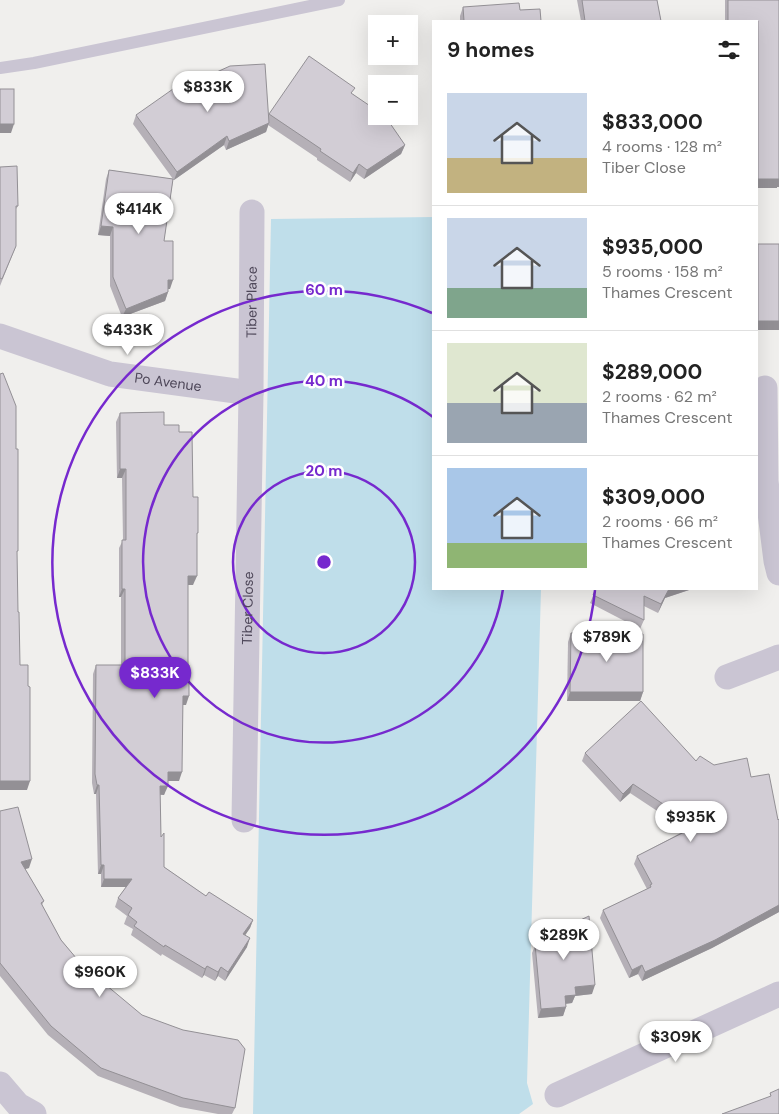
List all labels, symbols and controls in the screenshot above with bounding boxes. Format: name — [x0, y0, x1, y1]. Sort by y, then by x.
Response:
map controls — [368, 15, 418, 125]
button: + — [368, 15, 418, 65]
text: 9 homes — [447, 36, 535, 64]
icon: filters — [715, 36, 743, 64]
pin: $833K — [173, 70, 243, 113]
button: − — [368, 75, 418, 125]
text: $833K — [183, 76, 233, 97]
text: $833,000 — [602, 108, 703, 136]
icon: home — [487, 113, 547, 173]
text: 4 rooms · 128 m² — [602, 136, 722, 157]
text: Tiber Close — [602, 157, 686, 178]
pin: $414K — [104, 192, 174, 235]
text: $414K — [116, 198, 162, 219]
text: $935,000 — [602, 233, 703, 261]
icon: home — [487, 238, 547, 298]
text: 5 rooms · 158 m² — [602, 261, 723, 282]
street label: Tiber Place — [242, 266, 261, 338]
text: 60 m — [305, 280, 343, 300]
text: Thames Crescent — [602, 282, 732, 303]
pin: $433K — [93, 314, 163, 356]
text: $433K — [103, 319, 153, 340]
text: $289,000 — [602, 358, 702, 386]
icon: home — [487, 363, 547, 423]
street label: Po Avenue — [134, 368, 203, 395]
text: 40 m — [305, 371, 343, 391]
text: 2 rooms · 62 m² — [602, 386, 717, 407]
text: Thames Crescent — [602, 407, 732, 428]
text: 20 m — [306, 461, 342, 481]
text: $309,000 — [602, 483, 705, 511]
icon: home — [487, 488, 547, 548]
text: 2 rooms · 66 m² — [602, 511, 718, 532]
text: Thames Crescent — [602, 532, 732, 553]
centre of rings — [315, 553, 333, 571]
street label: Tiber Close — [238, 571, 257, 645]
pin: $789K — [572, 620, 642, 663]
text: $789K — [583, 626, 631, 647]
pin: $833K — [120, 656, 190, 699]
text: $833K — [130, 662, 180, 683]
pin: $935K — [656, 800, 726, 843]
text: $935K — [666, 806, 716, 827]
pin: $289K — [529, 918, 599, 961]
text: $289K — [539, 924, 589, 945]
pin: $960K — [65, 956, 135, 998]
text: $960K — [74, 961, 126, 982]
pin: $309K — [641, 1020, 711, 1063]
text: $309K — [650, 1026, 702, 1047]

